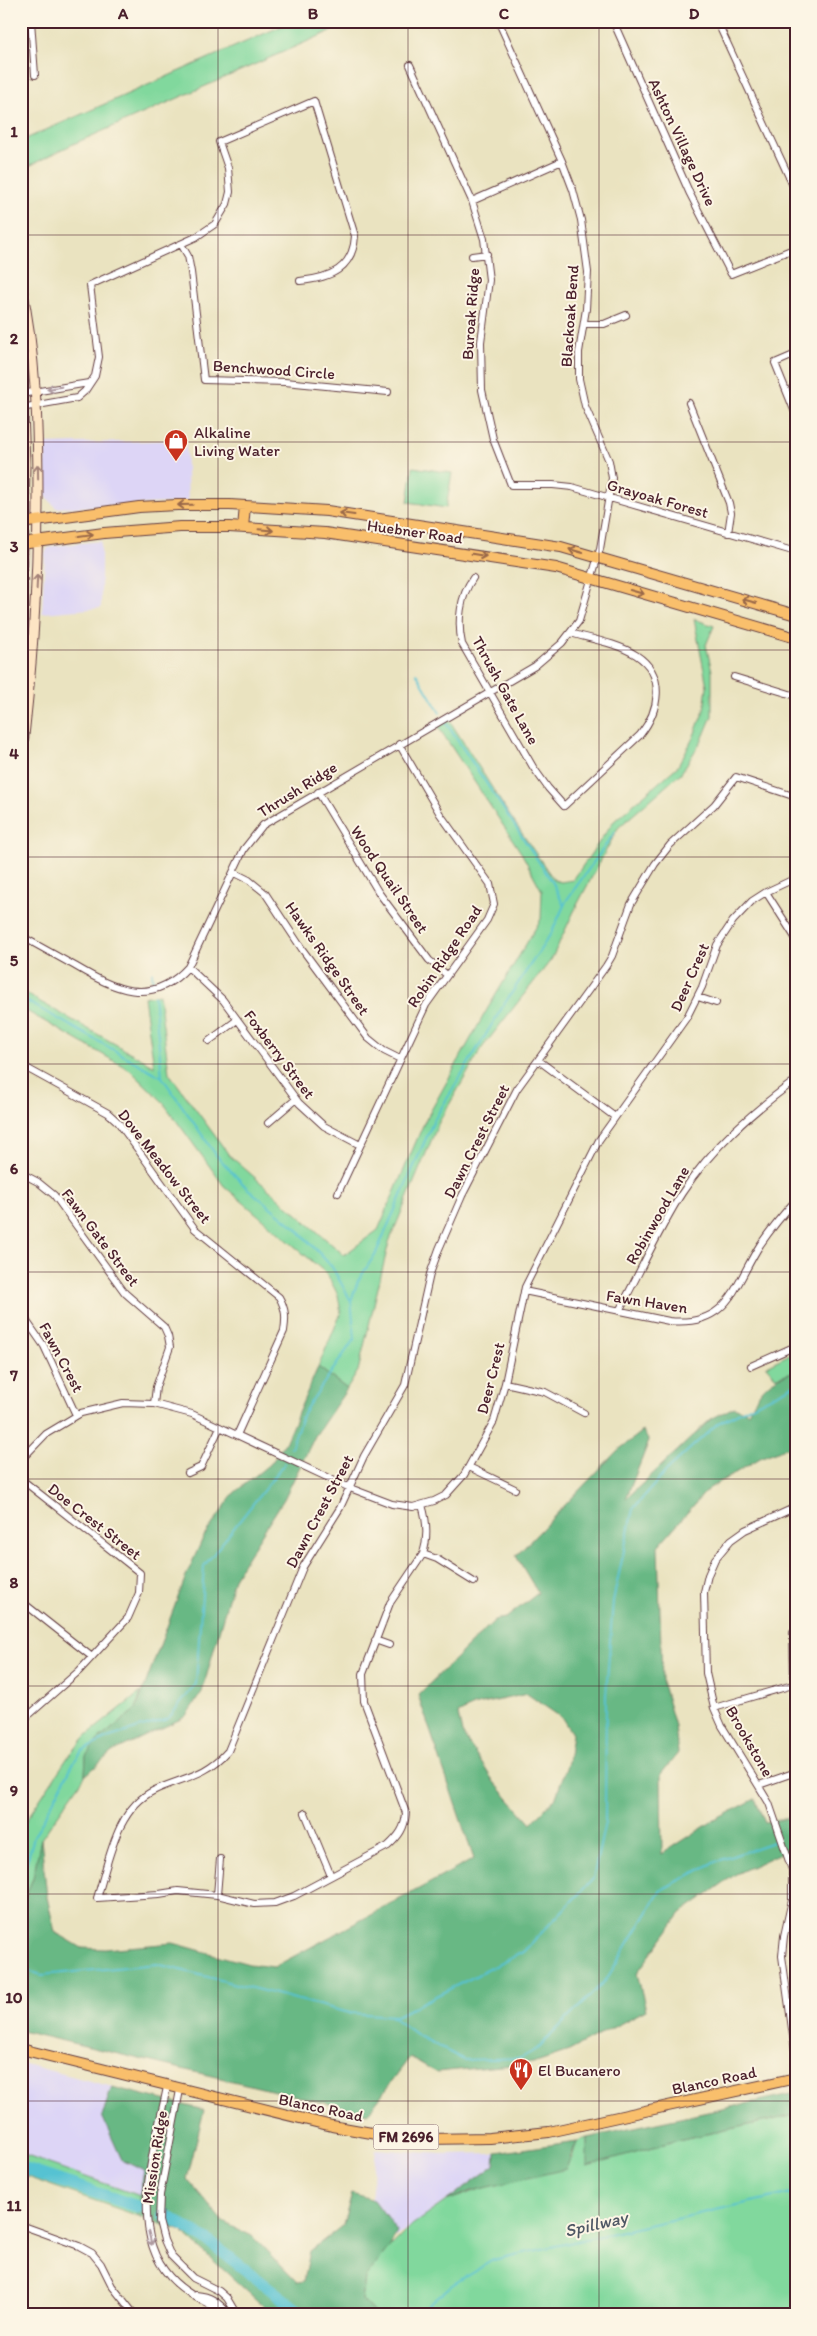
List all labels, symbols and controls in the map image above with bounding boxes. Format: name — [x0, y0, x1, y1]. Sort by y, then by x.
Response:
text: A — [117, 4, 129, 23]
text: B — [308, 4, 319, 23]
text: C — [499, 4, 510, 23]
text: D — [689, 4, 700, 23]
street label: Ashton Village Drive — [645, 75, 721, 209]
text: 1 — [10, 122, 18, 141]
street label: Blackoak Bend — [556, 264, 583, 368]
street label: Buroak Ridge — [458, 267, 483, 361]
text: 2 — [10, 329, 19, 348]
street label: Benchwood Circle — [212, 356, 336, 383]
one-way arrow — [46, 384, 62, 394]
place label: Alkaline Living Water — [194, 423, 280, 460]
shop icon: Alkaline Living Water — [163, 428, 189, 462]
one-way arrow — [33, 464, 43, 480]
street label: Grayoak Forest — [605, 475, 711, 522]
one-way arrow — [177, 500, 193, 510]
one-way arrow — [339, 509, 355, 519]
street label: Huebner Road — [366, 515, 464, 548]
one-way arrow — [258, 525, 274, 535]
one-way arrow — [78, 530, 94, 540]
text: 3 — [10, 537, 19, 556]
one-way arrow — [568, 546, 584, 555]
one-way arrow — [471, 551, 487, 561]
one-way arrow — [32, 574, 41, 590]
one-way arrow — [629, 587, 645, 597]
one-way arrow — [741, 596, 757, 606]
street label: Thrush Gate Lane — [468, 633, 543, 748]
text: 4 — [9, 744, 19, 763]
street label: Thrush Ridge — [254, 757, 341, 821]
street label: Wood Quail Street — [347, 822, 433, 937]
street label: Hawks Ridge Street — [281, 898, 374, 1019]
street label: Robin Ridge Road — [403, 901, 486, 1011]
street label: Deer Crest — [666, 940, 713, 1014]
text: 5 — [10, 951, 19, 970]
street label: Foxberry Street — [240, 1006, 319, 1102]
street label: Dawn Crest Street — [439, 1081, 513, 1201]
street label: Dove Meadow Street — [114, 1105, 215, 1227]
text: 6 — [10, 1159, 19, 1178]
street label: Robinwood Lane — [622, 1162, 693, 1268]
street label: Fawn Gate Street — [58, 1185, 144, 1290]
street label: Fawn Haven — [605, 1286, 689, 1317]
street label: Fawn Crest — [35, 1319, 88, 1395]
street label: Deer Crest — [472, 1340, 509, 1416]
text: 7 — [9, 1366, 18, 1385]
street label: Dawn Crest Street — [282, 1451, 357, 1571]
street label: Doe Crest Street — [44, 1479, 145, 1564]
text: 8 — [10, 1573, 19, 1592]
street label: Brookstone — [722, 1702, 777, 1780]
text: 9 — [10, 1781, 18, 1800]
text: 10 — [5, 1988, 23, 2007]
restaurant icon: El Bucanero — [508, 2057, 534, 2091]
place label: El Bucanero — [538, 2061, 621, 2080]
street label: Blanco Road — [670, 2062, 758, 2099]
street label: Blanco Road — [277, 2089, 365, 2126]
street label: Mission Ridge — [138, 2109, 171, 2205]
road number: FM 2696 — [374, 2124, 438, 2150]
text: 11 — [7, 2196, 22, 2215]
water label: Spillway — [562, 2206, 632, 2242]
one-way arrow — [145, 2230, 155, 2246]

